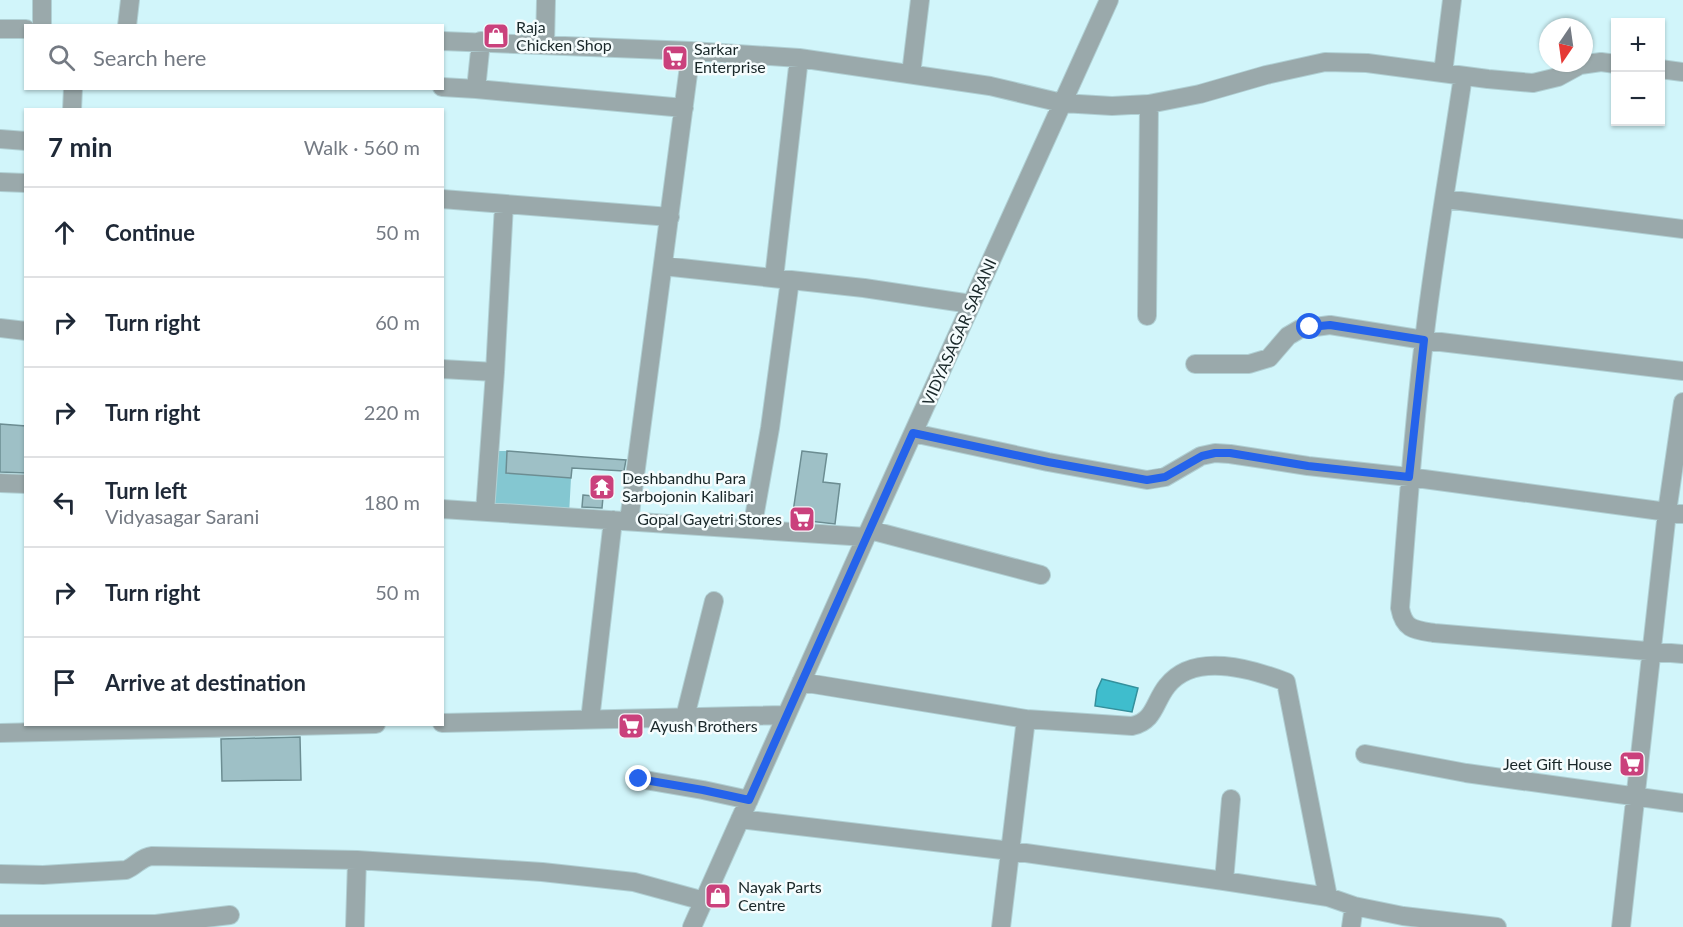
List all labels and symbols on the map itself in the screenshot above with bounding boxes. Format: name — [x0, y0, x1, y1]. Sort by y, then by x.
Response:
place label: Raja Chicken Shop — [516, 17, 612, 54]
north arrow — [1539, 18, 1593, 72]
shop icon: Raja Chicken Shop — [481, 21, 511, 51]
place label: Sarkar Enterprise — [694, 39, 766, 76]
supermarket icon: Sarkar Enterprise — [660, 43, 690, 73]
street label: VIDYASAGAR SARANI — [918, 255, 1000, 408]
route start — [1296, 313, 1322, 339]
place label: Deshbandhu Para Sarbojonin Kalibari — [622, 468, 754, 505]
temple icon: Deshbandhu Para Sarbojonin Kalibari — [587, 472, 617, 502]
supermarket icon: Gopal Gayetri Stores — [787, 504, 817, 534]
place label: Gopal Gayetri Stores — [637, 509, 782, 528]
supermarket icon: Ayush Brothers — [616, 711, 646, 741]
place label: Ayush Brothers — [650, 716, 758, 735]
supermarket icon: Jeet Gift House — [1617, 749, 1647, 779]
place label: Jeet Gift House — [1503, 754, 1612, 773]
route end — [625, 765, 651, 791]
place label: Nayak Parts Centre — [738, 877, 822, 914]
shop icon: Nayak Parts Centre — [703, 881, 733, 911]

